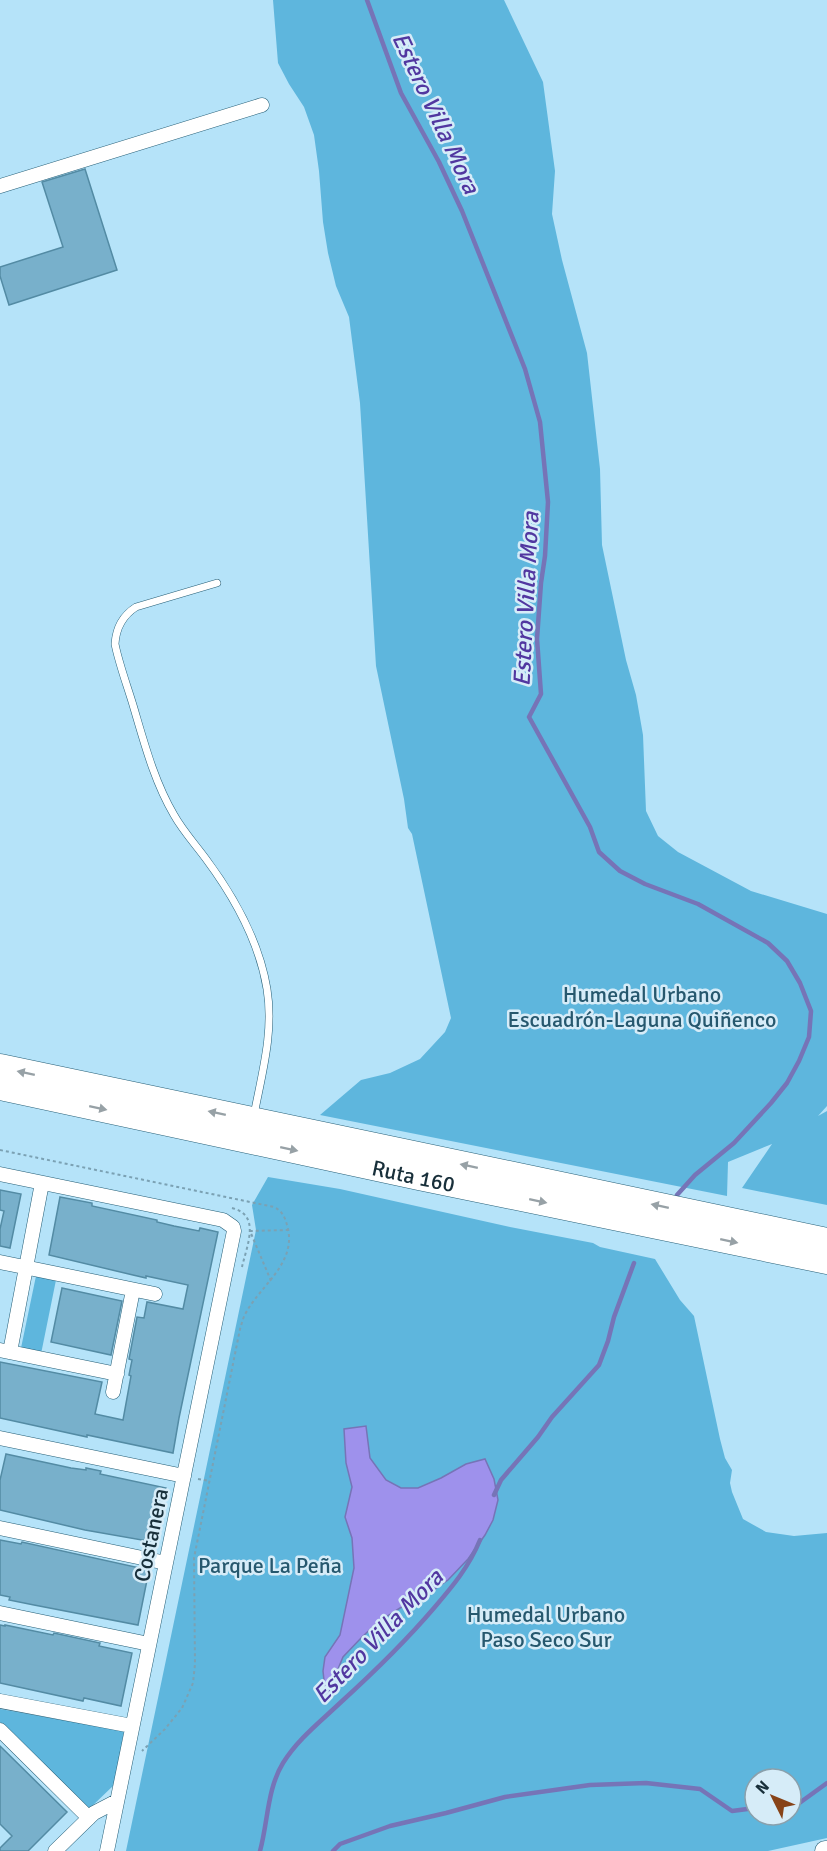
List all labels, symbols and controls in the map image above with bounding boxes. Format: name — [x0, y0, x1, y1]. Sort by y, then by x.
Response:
water label: Estero Villa Mora — [385, 27, 487, 199]
water label: Estero Villa Mora — [506, 510, 546, 687]
park label: Humedal Urbano Escuadrón-Laguna Quiñenco — [508, 981, 776, 1033]
one-way arrow — [17, 1067, 35, 1077]
one-way arrow — [89, 1104, 108, 1113]
one-way arrow — [207, 1108, 226, 1117]
one-way arrow — [280, 1145, 299, 1154]
street label: Ruta 160 — [370, 1154, 457, 1198]
one-way arrow — [460, 1161, 479, 1170]
one-way arrow — [528, 1197, 547, 1207]
one-way arrow — [650, 1201, 669, 1210]
one-way arrow — [719, 1237, 738, 1246]
street label: Costanera — [128, 1486, 174, 1584]
park label: Parque La Peña — [198, 1552, 342, 1579]
water label: Estero Villa Mora — [307, 1562, 450, 1709]
park label: Humedal Urbano Paso Seco Sur — [467, 1601, 625, 1653]
north arrow — [743, 1767, 803, 1827]
text: N — [752, 1777, 774, 1798]

